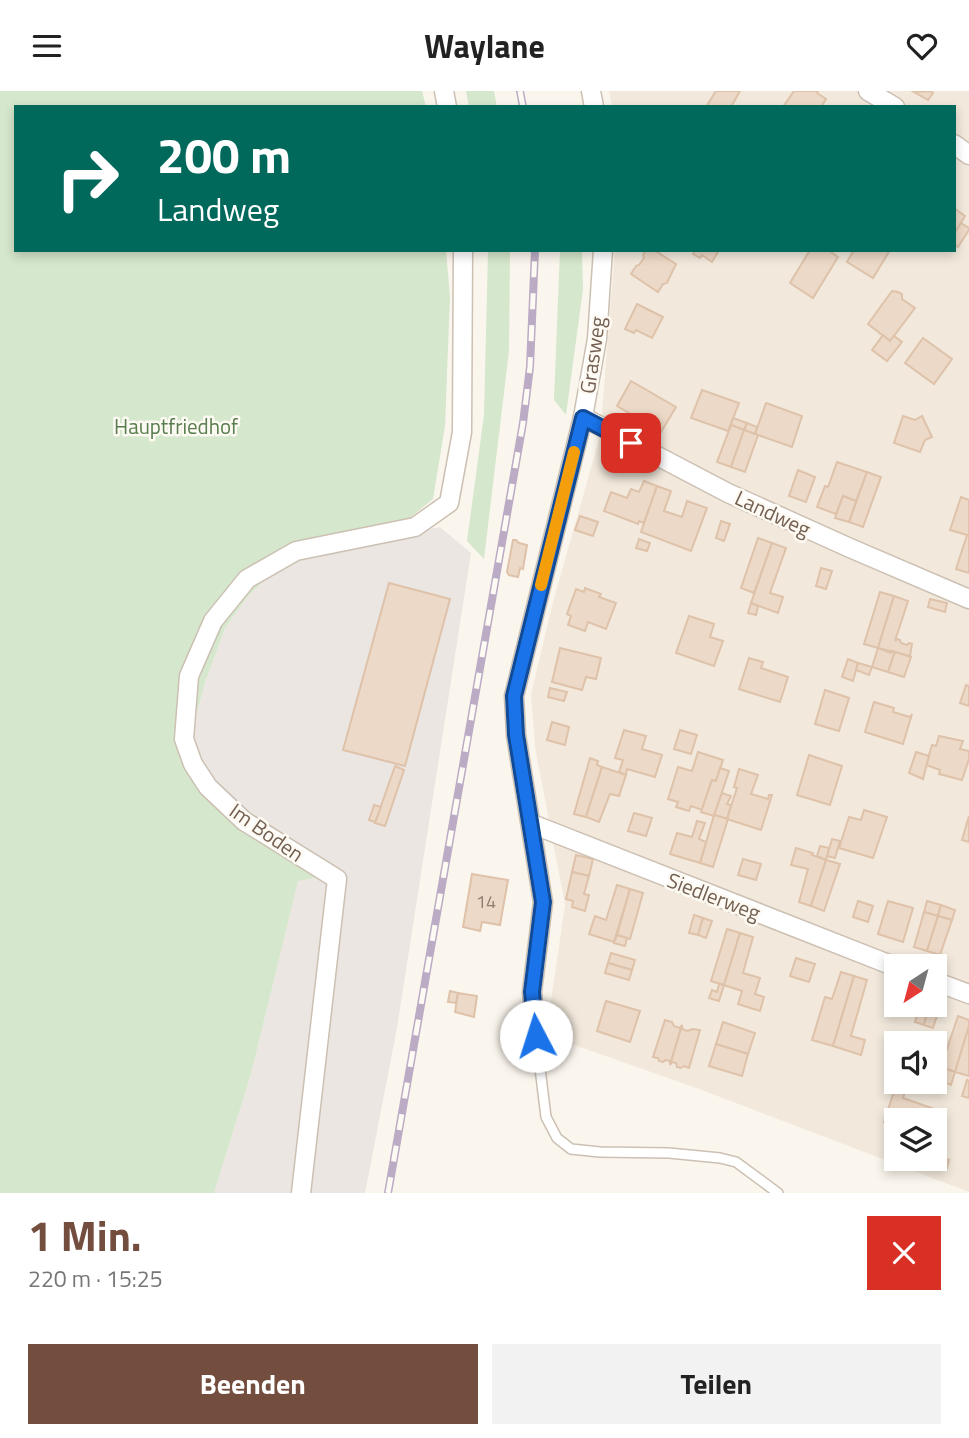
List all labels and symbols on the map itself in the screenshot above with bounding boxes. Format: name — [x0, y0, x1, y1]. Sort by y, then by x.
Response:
street label: Grasweg — [571, 314, 613, 396]
park label: Hauptfriedhof — [114, 410, 238, 442]
pin — [601, 413, 661, 473]
street label: Landweg — [730, 482, 816, 545]
street label: Im Boden — [223, 795, 311, 869]
street label: Siedlerweg — [663, 864, 766, 929]
house number: 14 — [476, 888, 496, 915]
north arrow — [884, 954, 947, 1017]
position arrow — [499, 999, 573, 1073]

